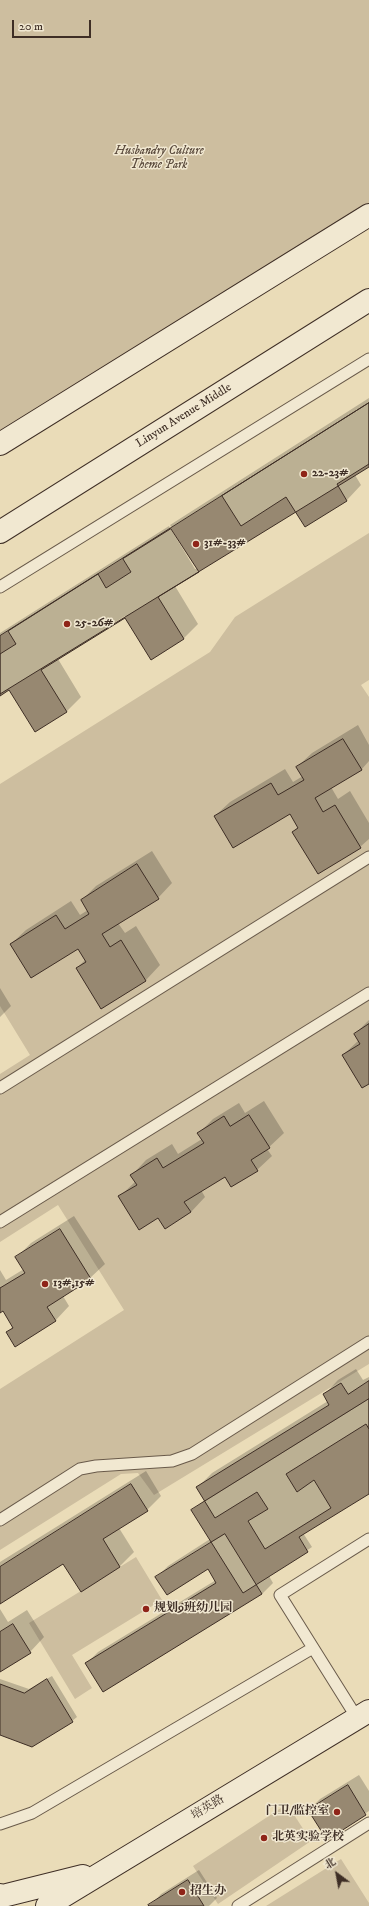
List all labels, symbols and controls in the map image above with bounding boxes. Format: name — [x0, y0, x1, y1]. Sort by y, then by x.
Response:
scale bar — [14, 12, 93, 38]
text: 20 m — [19, 19, 43, 34]
park label: Husbandry Culture Theme Park — [115, 145, 203, 173]
street label: Linyun Avenue Middle — [134, 381, 234, 451]
place label: 22-23# — [312, 467, 349, 481]
marker: 22-23# — [299, 469, 309, 479]
place label: 31#-33# — [204, 537, 246, 551]
marker: 31#-33# — [191, 539, 201, 549]
place label: 25-26# — [75, 617, 113, 631]
marker: 25-26# — [62, 619, 72, 629]
place label: 13#,15# — [53, 1277, 95, 1291]
marker: 13#,15# — [40, 1279, 50, 1289]
place label: 规划9班幼儿园 — [154, 1602, 232, 1616]
marker: 规划9班幼儿园 — [141, 1604, 151, 1614]
street label: 培英路 — [189, 1793, 227, 1823]
place label: 门卫/监控室 — [266, 1805, 329, 1819]
marker: 门卫/监控室 — [332, 1807, 342, 1817]
place label: 北英实验学校 — [272, 1831, 344, 1845]
marker: 北英实验学校 — [259, 1833, 269, 1843]
north arrow — [317, 1854, 357, 1894]
text: 北 — [322, 1855, 339, 1873]
place label: 招生办 — [190, 1885, 226, 1899]
marker: 招生办 — [177, 1887, 187, 1897]

